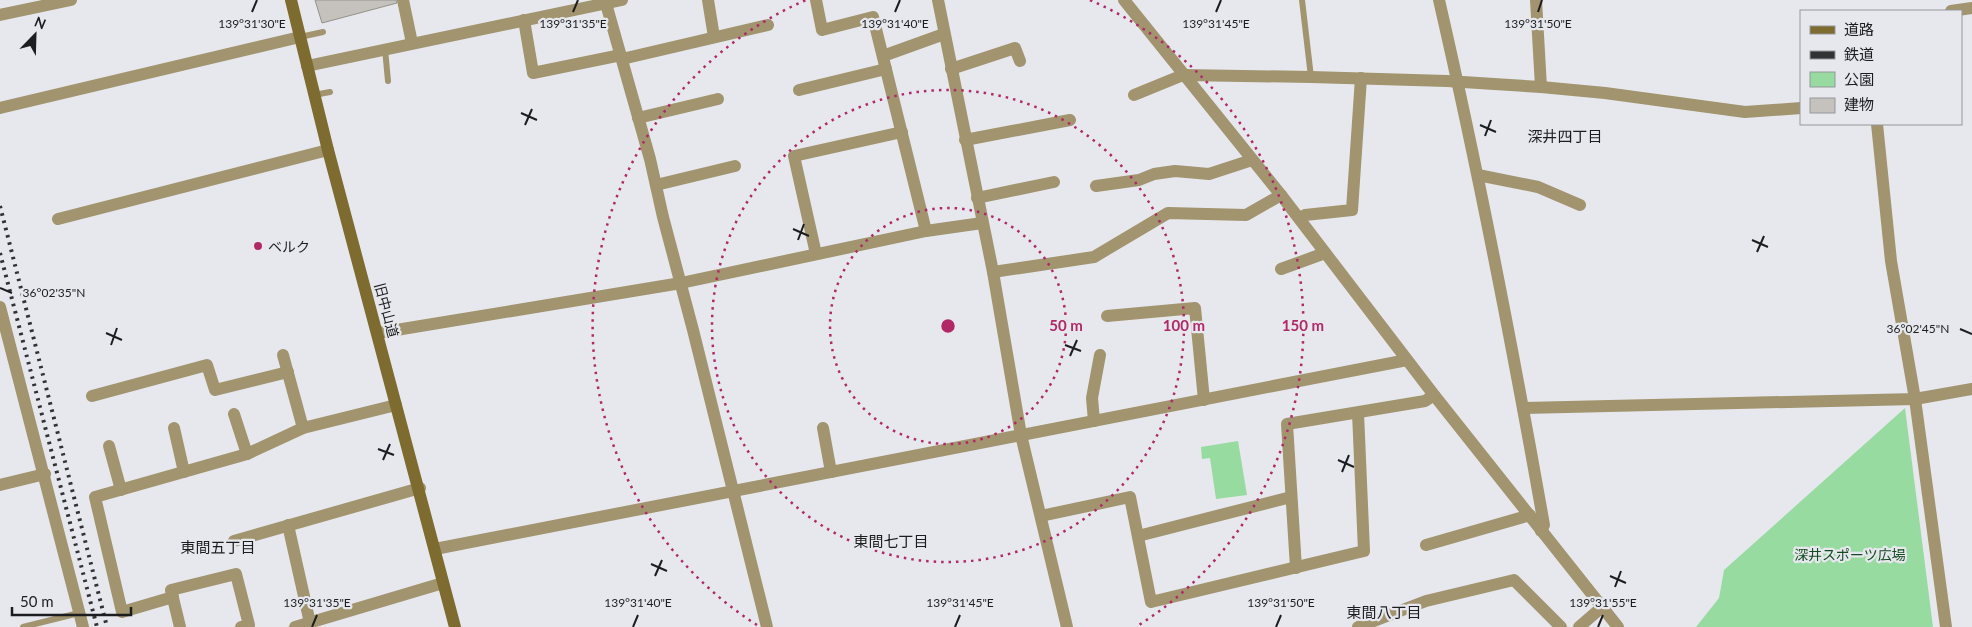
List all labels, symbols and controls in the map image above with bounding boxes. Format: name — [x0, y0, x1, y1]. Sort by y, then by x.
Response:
north arrow — [10, 10, 60, 60]
legend — [1800, 10, 1962, 125]
text: N — [32, 13, 49, 33]
text: 139°31'30"E — [218, 16, 286, 31]
text: 139°31'35"E — [539, 16, 607, 31]
text: 139°31'40"E — [861, 16, 929, 31]
text: 139°31'45"E — [1182, 16, 1250, 31]
text: 139°31'50"E — [1504, 16, 1572, 31]
text: 道路 — [1844, 20, 1874, 38]
text: 鉄道 — [1844, 45, 1874, 63]
text: 公園 — [1844, 70, 1874, 88]
text: 建物 — [1844, 95, 1874, 113]
district label: 深井四丁目 — [1527, 127, 1603, 145]
place label: ベルク — [268, 238, 310, 255]
marker: ベルク — [252, 240, 264, 252]
street label: 旧中山道 — [372, 281, 402, 339]
text: 36°02'35"N — [23, 285, 85, 300]
text: 50 m — [1049, 316, 1083, 334]
text: 100 m — [1163, 316, 1205, 334]
text: 150 m — [1282, 316, 1324, 334]
centre of rings — [939, 317, 957, 335]
text: 36°02'45"N — [1887, 321, 1949, 336]
district label: 東間七丁目 — [853, 532, 929, 550]
district label: 東間五丁目 — [180, 538, 256, 556]
park label: 深井スポーツ広場 — [1794, 546, 1906, 563]
scale bar — [12, 584, 131, 616]
text: 50 m — [20, 592, 54, 610]
text: 139°31'35"E — [283, 595, 351, 610]
text: 139°31'40"E — [604, 595, 672, 610]
text: 139°31'45"E — [926, 595, 994, 610]
text: 139°31'50"E — [1247, 595, 1315, 610]
text: 139°31'55"E — [1569, 595, 1637, 610]
district label: 東間八丁目 — [1346, 603, 1422, 621]

